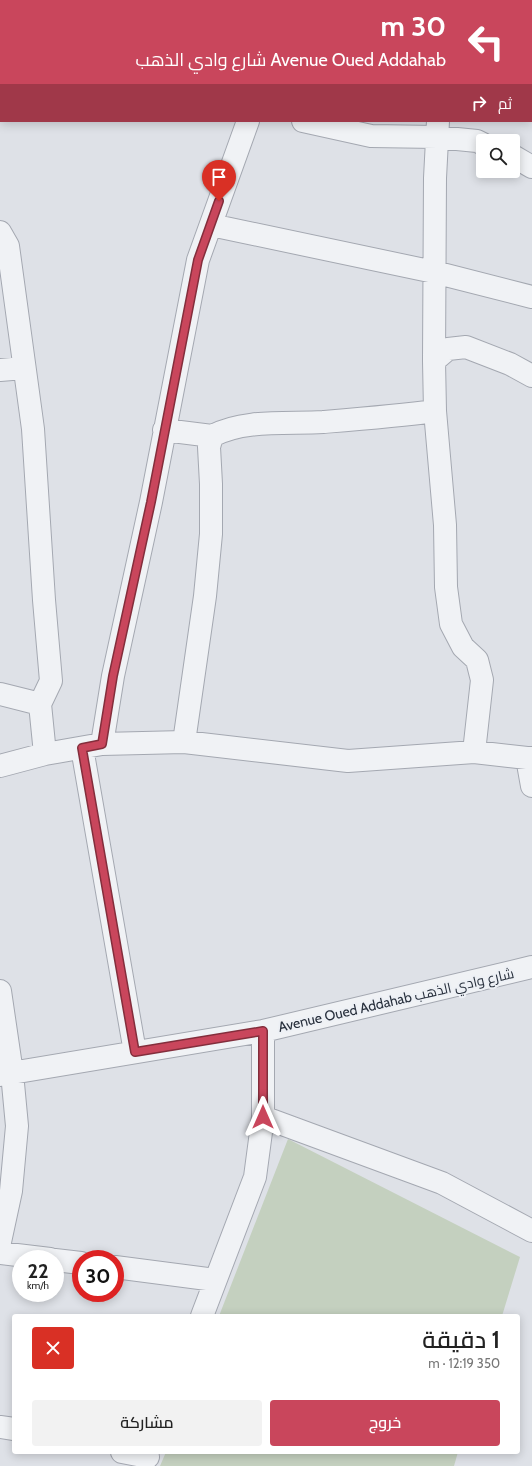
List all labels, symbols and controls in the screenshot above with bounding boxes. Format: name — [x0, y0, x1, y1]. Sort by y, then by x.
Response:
text: 30 m — [380, 9, 446, 43]
icon: left — [460, 16, 512, 68]
text: Avenue Oued Addahab شارع وادي الذهب — [136, 49, 446, 71]
icon: right — [468, 92, 490, 114]
text: ثم — [498, 95, 512, 113]
map controls — [476, 134, 520, 178]
button: search — [476, 134, 520, 178]
pin — [202, 160, 236, 201]
icon: arrive — [208, 166, 230, 188]
street label: Avenue Oued Addahab شارع وادي الذهب — [276, 964, 516, 1039]
position arrow — [242, 1096, 284, 1138]
speed limit sign: 30 — [72, 1250, 124, 1302]
text: 22 — [27, 1259, 49, 1283]
text: km/h — [27, 1279, 49, 1292]
text: 1 دقيقة — [422, 1325, 500, 1354]
button: close — [32, 1327, 74, 1369]
text: 350 m · 12:19 — [428, 1355, 500, 1371]
button: مشاركة — [32, 1400, 262, 1446]
button: خروج — [270, 1400, 500, 1446]

